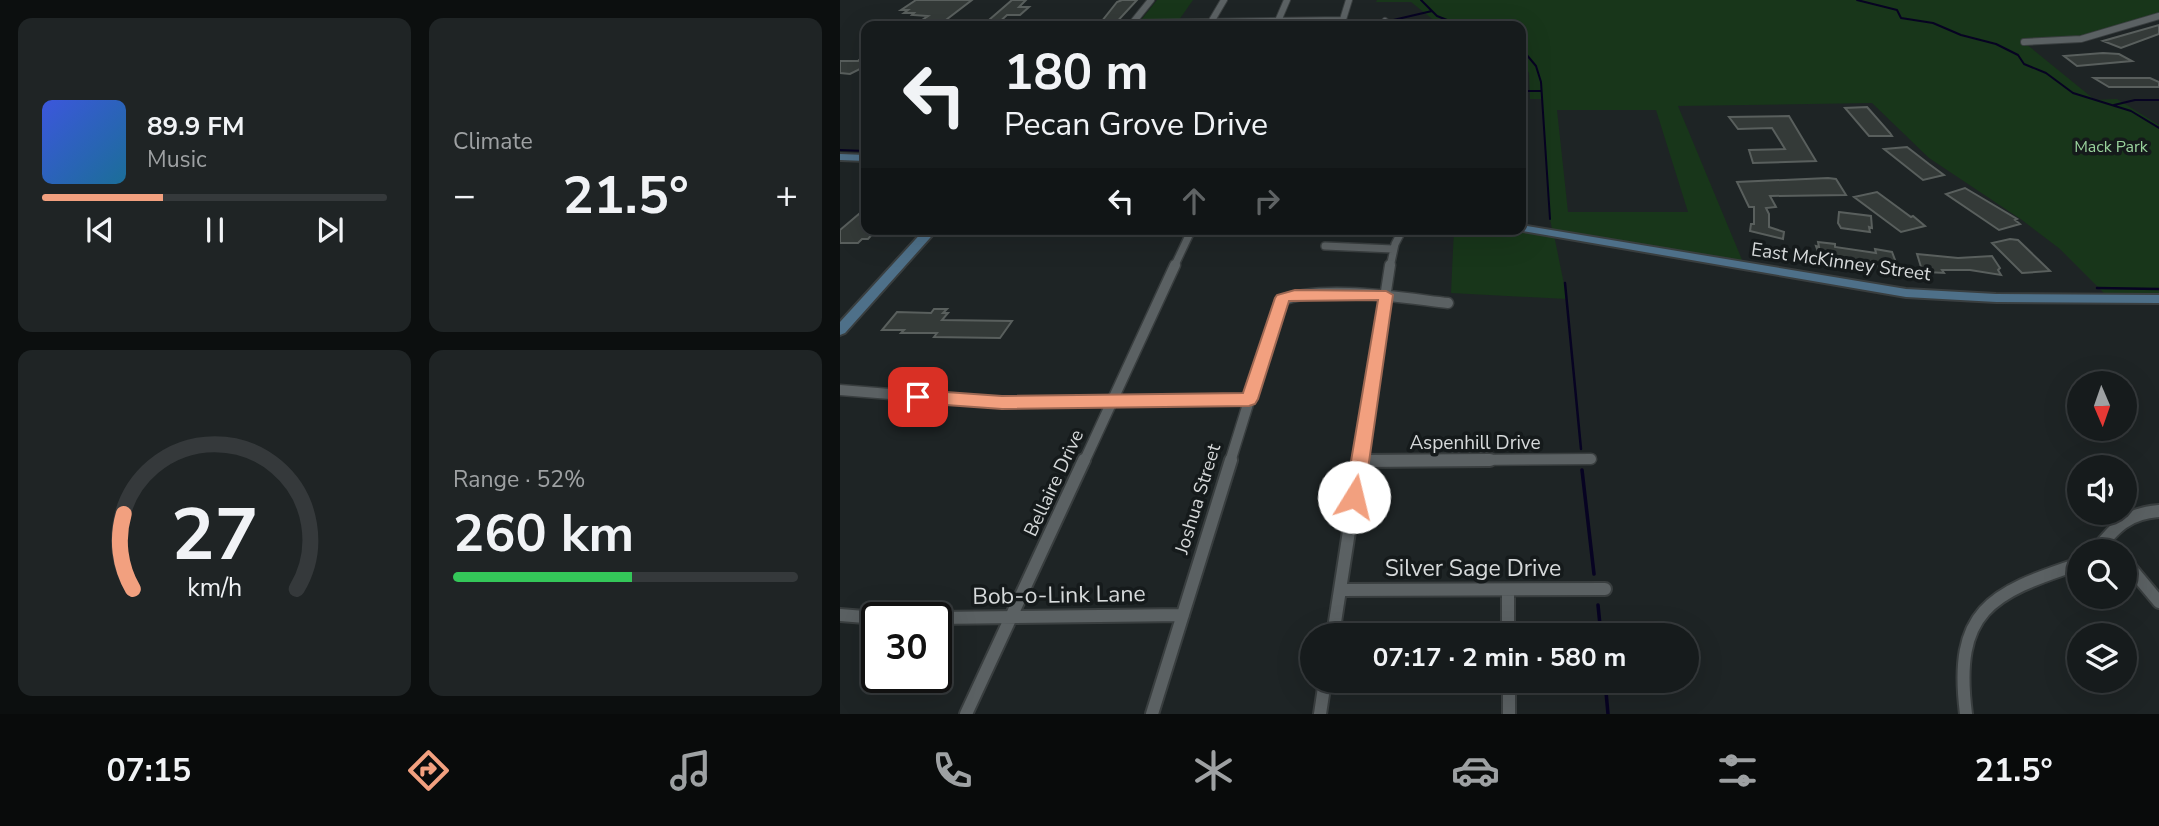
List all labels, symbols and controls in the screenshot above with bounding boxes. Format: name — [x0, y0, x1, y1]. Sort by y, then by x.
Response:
text: 180 m — [1004, 39, 1148, 106]
icon: left — [889, 49, 980, 140]
text: Pecan Grove Drive — [1004, 103, 1268, 146]
text: 89.9 FM — [147, 109, 244, 144]
text: Climate — [453, 126, 533, 157]
park label: Mack Park — [2074, 136, 2149, 158]
text: Music — [147, 144, 207, 175]
text: 21.5° — [562, 160, 689, 231]
text: − — [453, 170, 476, 221]
text: + — [775, 170, 798, 221]
icon: left — [1102, 182, 1140, 220]
icon: ahead — [1175, 182, 1213, 220]
icon: right — [1248, 182, 1286, 220]
icon: previous — [81, 211, 119, 249]
icon: pause — [196, 211, 234, 249]
icon: next — [311, 211, 349, 249]
street label: East McKinney Street — [1750, 237, 1933, 288]
pin — [888, 367, 948, 427]
north arrow — [2067, 371, 2137, 441]
map controls — [2067, 371, 2137, 693]
icon: arrive — [899, 378, 937, 416]
street label: Bellaire Drive — [1018, 425, 1090, 541]
street label: Aspenhill Drive — [1409, 430, 1541, 456]
street label: Joshua Street — [1169, 440, 1227, 558]
button: sound — [2067, 455, 2137, 525]
position arrow — [1317, 460, 1391, 534]
text: Range · 52% — [453, 464, 585, 495]
text: 27 — [171, 485, 258, 585]
text: 260 km — [453, 498, 634, 569]
button: search — [2067, 539, 2137, 609]
street label: Silver Sage Drive — [1385, 553, 1561, 584]
text: km/h — [187, 571, 242, 605]
street label: Bob-o-Link Lane — [972, 578, 1146, 612]
speed limit sign: 30 — [861, 602, 952, 693]
button: layers — [2067, 623, 2137, 693]
text: 07:17 · 2 min · 580 m — [1373, 640, 1626, 675]
icon: directions — [404, 746, 453, 795]
icon: music — [666, 746, 715, 795]
icon: phone — [928, 746, 977, 795]
icon: climate — [1189, 746, 1238, 795]
icon: car — [1451, 746, 1500, 795]
icon: filters — [1713, 746, 1762, 795]
text: 07:15 — [106, 749, 191, 792]
text: 21.5° — [1975, 749, 2053, 792]

